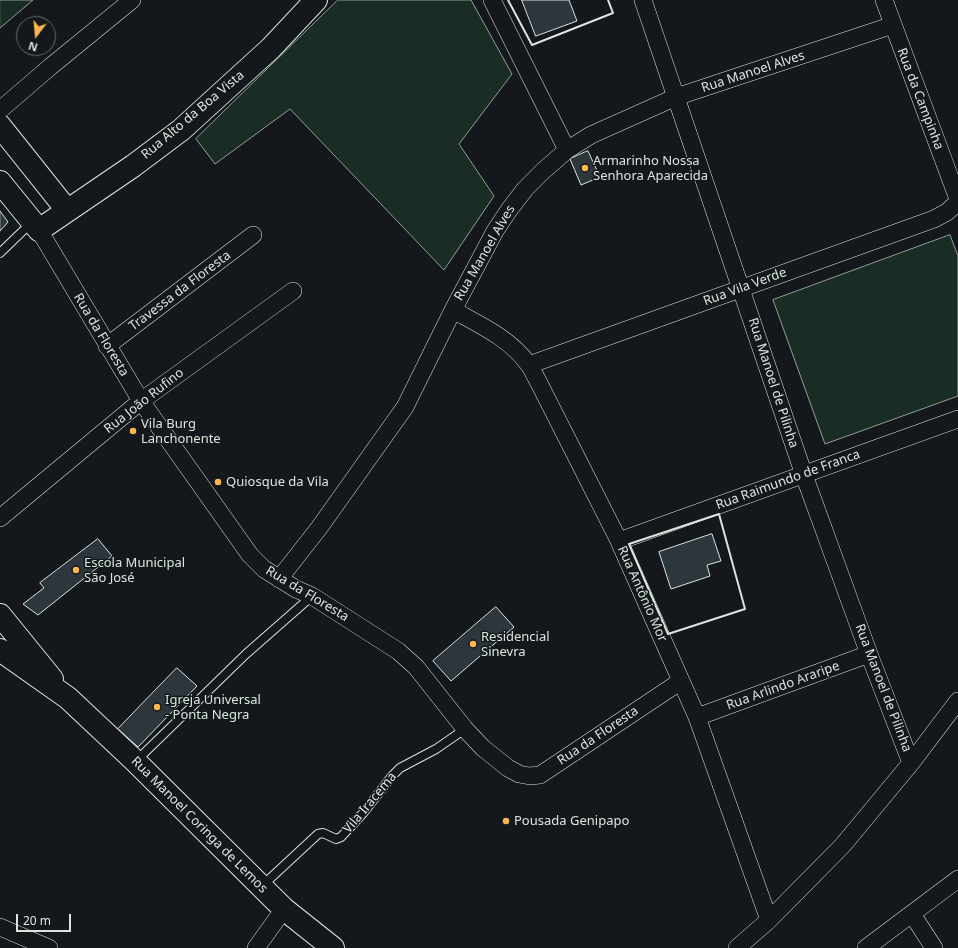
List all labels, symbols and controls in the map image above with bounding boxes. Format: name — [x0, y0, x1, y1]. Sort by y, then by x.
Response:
north arrow — [16, 16, 56, 56]
text: N — [26, 39, 39, 56]
street label: Rua da Campinha — [893, 46, 947, 152]
street label: Rua Manoel Alves — [699, 48, 807, 96]
street label: Rua Alto da Boa Vista — [138, 67, 248, 163]
place label: Armarinho Nossa Senhora Aparecida — [593, 153, 708, 184]
marker: Armarinho Nossa Senhora Aparecida — [580, 163, 590, 173]
street label: Rua Manoel Alves — [451, 202, 519, 304]
street label: Travessa da Floresta — [126, 248, 234, 334]
street label: Rua Vila Verde — [701, 265, 789, 309]
street label: Rua da Floresta — [70, 291, 132, 379]
street label: Rua Manoel de Pilinha — [745, 316, 801, 450]
street label: Rua João Rufino — [101, 365, 187, 437]
place label: Vila Burg Lanchonente — [141, 416, 221, 447]
marker: Vila Burg Lanchonente — [128, 426, 138, 436]
street label: Rua Raimundo de Franca — [714, 447, 862, 513]
place label: Quiosque da Vila — [226, 474, 329, 490]
marker: Quiosque da Vila — [213, 477, 223, 487]
street label: Rua Antônio Mor — [614, 544, 670, 644]
place label: Escola Municipal São José — [84, 555, 185, 586]
street label: Rua da Floresta — [263, 563, 351, 625]
marker: Escola Municipal São José — [71, 565, 81, 575]
street label: Rua Manoel de Pilinha — [851, 622, 915, 754]
place label: Residencial Sinevra — [481, 629, 550, 660]
marker: Residencial Sinevra — [468, 639, 478, 649]
street label: Rua Arlindo Araripe — [724, 658, 842, 714]
place label: Igreja Universal - Ponta Negra — [165, 692, 261, 723]
marker: Igreja Universal - Ponta Negra — [152, 702, 162, 712]
street label: Rua da Floresta — [555, 703, 641, 769]
street label: Rua Manoel Coringa de Lemos — [128, 754, 270, 896]
street label: Vila Iracema — [340, 769, 400, 837]
place label: Pousada Genipapo — [514, 813, 629, 829]
marker: Pousada Genipapo — [501, 816, 511, 826]
scale bar — [18, 906, 73, 932]
text: 20 m — [23, 912, 51, 929]

